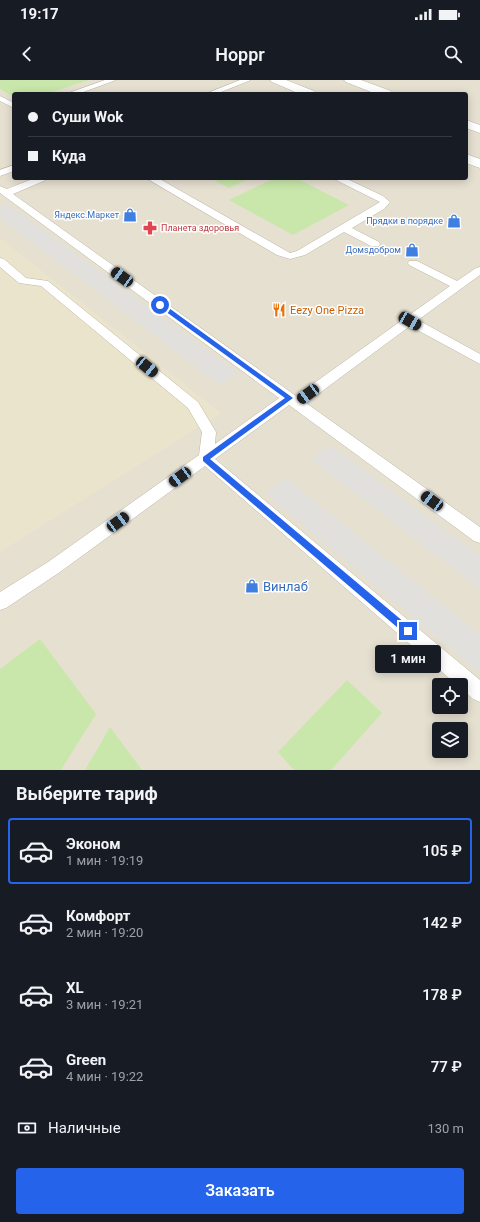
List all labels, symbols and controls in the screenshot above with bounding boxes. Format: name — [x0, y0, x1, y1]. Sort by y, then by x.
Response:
text: 19:17 — [20, 5, 59, 23]
icon: back — [16, 43, 38, 65]
icon: search — [442, 43, 464, 65]
text: Hoppr — [215, 44, 265, 65]
text: Суши Wok — [52, 108, 123, 126]
text: Куда — [52, 147, 86, 165]
shop icon: Яндекс.Маркет — [122, 207, 138, 223]
place label: Яндекс.Маркет — [54, 210, 120, 220]
shop icon: Прядки в порядке — [446, 213, 462, 229]
place label: Прядки в порядке — [366, 216, 443, 226]
pharmacy icon: Планета здоровья — [142, 220, 158, 236]
place label: Планета здоровья — [161, 223, 239, 233]
shop icon: Домsдобром — [404, 242, 420, 258]
place label: Домsдобром — [345, 245, 401, 255]
car — [109, 265, 135, 289]
route start — [151, 296, 169, 314]
restaurant icon: Eezy One Pizza — [271, 302, 287, 318]
place label: Eezy One Pizza — [290, 304, 364, 317]
car — [397, 310, 423, 332]
car — [134, 355, 160, 379]
car — [295, 382, 321, 406]
car — [167, 465, 193, 489]
car — [419, 489, 445, 513]
car — [105, 510, 131, 534]
shop icon: Винлаб — [244, 578, 260, 594]
place label: Винлаб — [263, 579, 308, 594]
route end — [399, 622, 417, 640]
callout: 1 мин — [375, 645, 441, 673]
text: 1 мин — [390, 651, 426, 666]
map controls — [432, 678, 468, 758]
button: locate — [432, 678, 468, 714]
button: layers — [432, 722, 468, 758]
text: Выберите тариф — [16, 783, 158, 804]
icon: car — [18, 833, 54, 869]
text: Эконом — [66, 835, 121, 853]
text: 105 ₽ — [422, 842, 462, 860]
text: 1 мин · 19:19 — [66, 853, 143, 868]
icon: car — [18, 905, 54, 941]
text: Комфорт — [66, 907, 130, 925]
text: 142 ₽ — [422, 914, 462, 932]
text: 2 мин · 19:20 — [66, 925, 143, 940]
icon: car — [18, 977, 54, 1013]
text: XL — [66, 979, 84, 997]
text: 178 ₽ — [422, 986, 462, 1004]
text: 3 мин · 19:21 — [66, 997, 143, 1012]
icon: car — [18, 1049, 54, 1085]
text: Green — [66, 1051, 106, 1069]
text: 77 ₽ — [431, 1058, 462, 1076]
text: 4 мин · 19:22 — [66, 1069, 143, 1084]
icon: cash — [16, 1117, 38, 1139]
text: Наличные — [48, 1119, 121, 1137]
text: 130 m — [427, 1121, 464, 1136]
button: Заказать — [16, 1168, 464, 1214]

